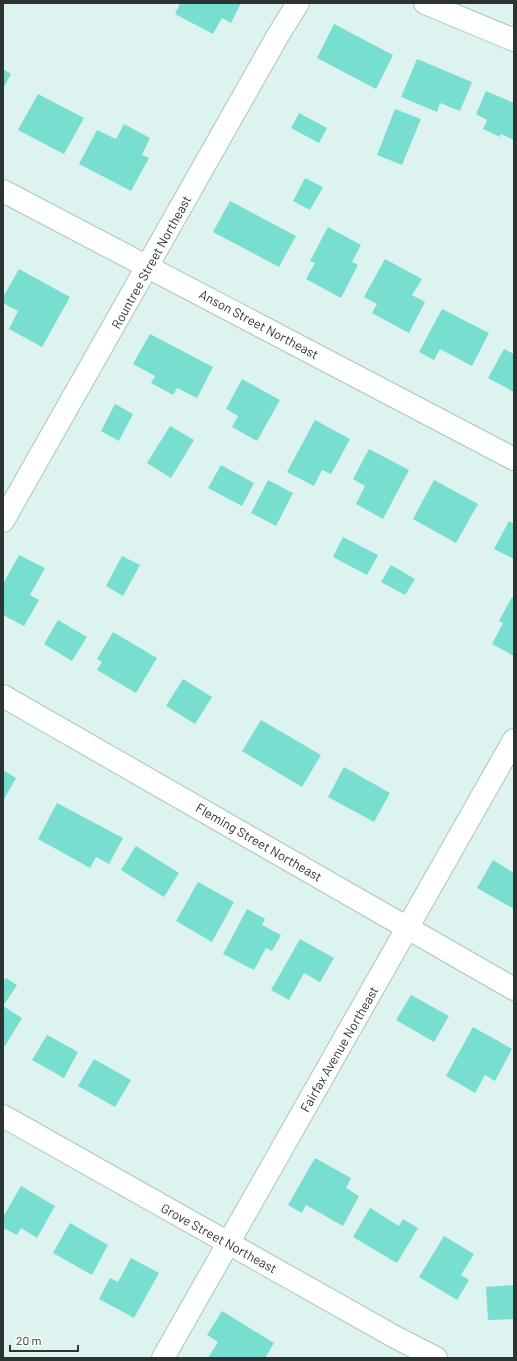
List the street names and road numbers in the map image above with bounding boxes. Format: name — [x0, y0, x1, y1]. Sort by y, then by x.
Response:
street label: Rountree Street Northeast — [108, 193, 194, 331]
street label: Anson Street Northeast — [197, 286, 321, 362]
street label: Fleming Street Northeast — [193, 799, 325, 885]
street label: Fairfax Avenue Northeast — [296, 983, 382, 1115]
street label: Grove Street Northeast — [158, 1200, 280, 1276]

